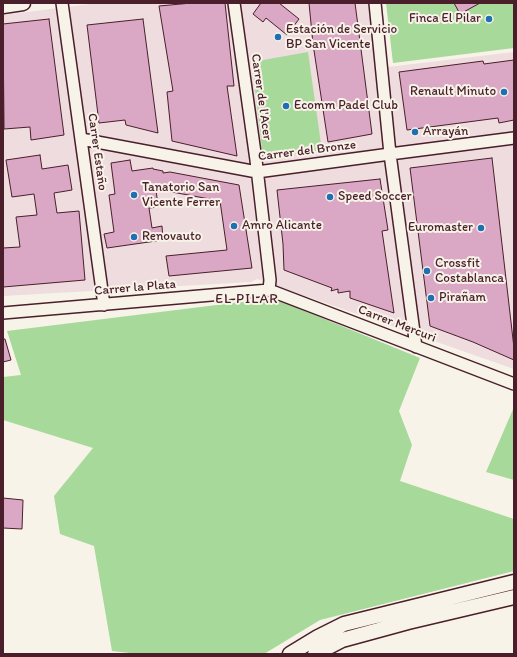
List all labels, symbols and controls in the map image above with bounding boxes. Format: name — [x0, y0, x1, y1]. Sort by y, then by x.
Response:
place label: Finca El Pilar — [409, 11, 481, 27]
marker: Finca El Pilar — [484, 14, 494, 24]
place label: Estación de Servicio BP San Vicente — [286, 22, 397, 53]
marker: Estación de Servicio BP San Vicente — [273, 32, 283, 42]
street label: Carrer de l'Acer — [247, 53, 275, 141]
place label: Renault Minuto — [410, 84, 496, 100]
marker: Renault Minuto — [499, 87, 509, 97]
place label: Ecomm Padel Club — [294, 98, 398, 114]
marker: Ecomm Padel Club — [281, 101, 291, 111]
street label: Carrer Estaño — [84, 112, 110, 192]
place label: Arrayán — [423, 124, 468, 140]
marker: Arrayán — [410, 127, 420, 137]
street label: Carrer del Bronze — [257, 137, 357, 165]
place label: Tanatorio San Vicente Ferrer — [142, 180, 220, 211]
place label: Speed Soccer — [338, 189, 412, 205]
marker: Tanatorio San Vicente Ferrer — [129, 190, 139, 200]
marker: Speed Soccer — [325, 192, 335, 202]
place label: Amro Alicante — [242, 218, 322, 234]
place label: Euromaster — [408, 220, 473, 236]
marker: Amro Alicante — [229, 221, 239, 231]
marker: Euromaster — [476, 223, 486, 233]
place label: Renovauto — [142, 229, 201, 245]
marker: Renovauto — [129, 232, 139, 242]
place label: Crossfit Costablanca — [435, 256, 504, 287]
marker: Crossfit Costablanca — [422, 266, 432, 276]
street label: Carrer la Plata — [93, 277, 177, 299]
place label: Pirañam — [439, 290, 486, 306]
district label: EL PILAR — [215, 291, 279, 307]
marker: Pirañam — [426, 293, 436, 303]
street label: Carrer Mercuri — [356, 302, 438, 346]

